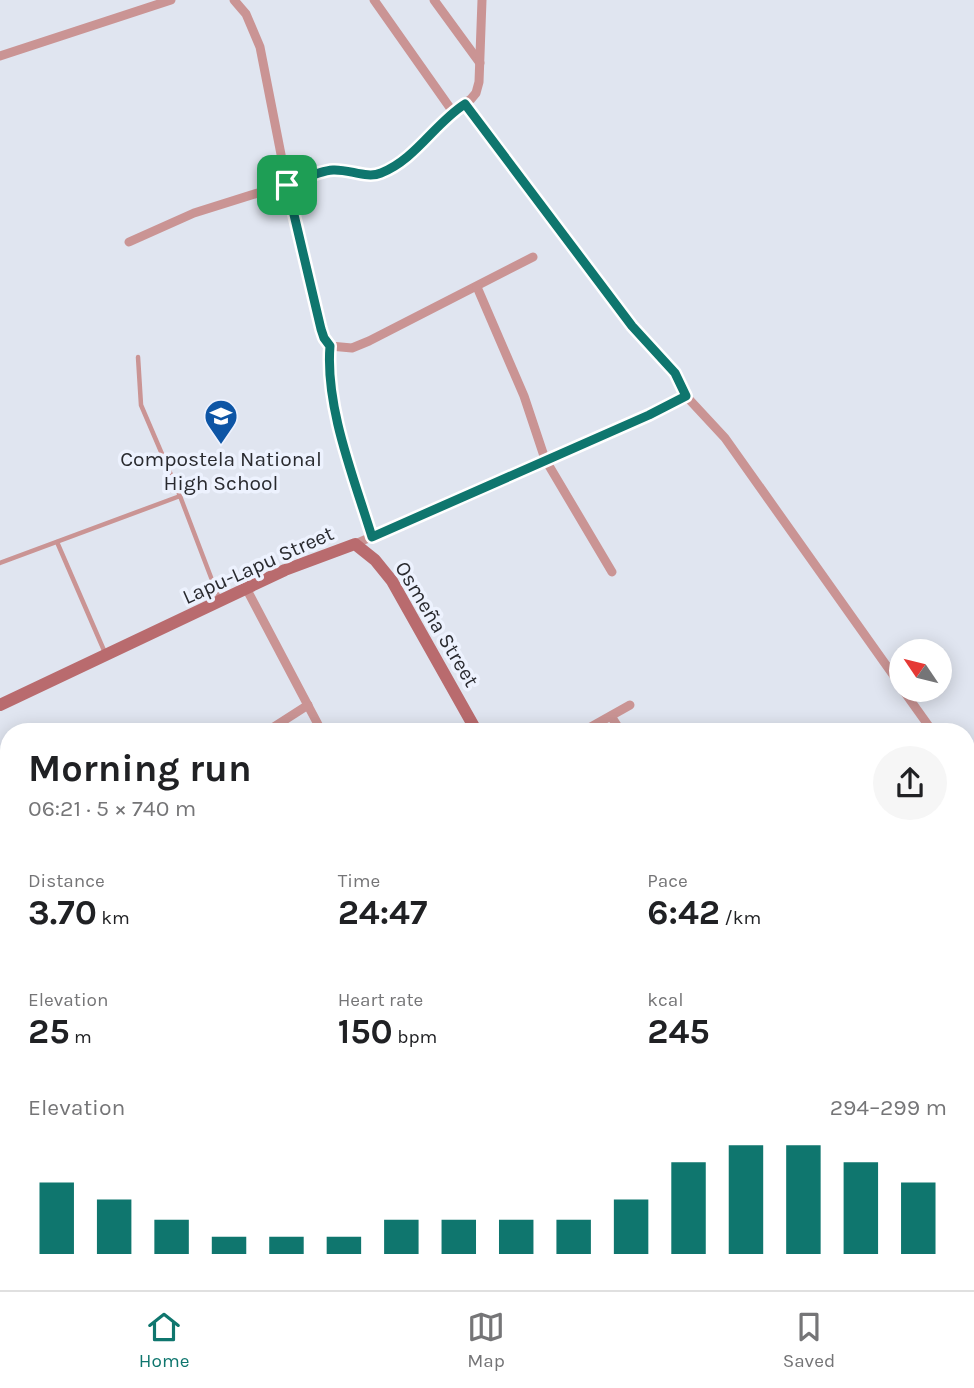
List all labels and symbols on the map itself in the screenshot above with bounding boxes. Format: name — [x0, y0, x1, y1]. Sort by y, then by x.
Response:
pin — [257, 155, 317, 215]
school or university icon: Compostela National High School — [202, 397, 240, 446]
place label: Compostela National High School — [120, 447, 322, 495]
street label: Lapu-Lapu Street — [179, 521, 337, 609]
street label: Osmeña Street — [390, 557, 484, 691]
north arrow — [889, 639, 952, 702]

